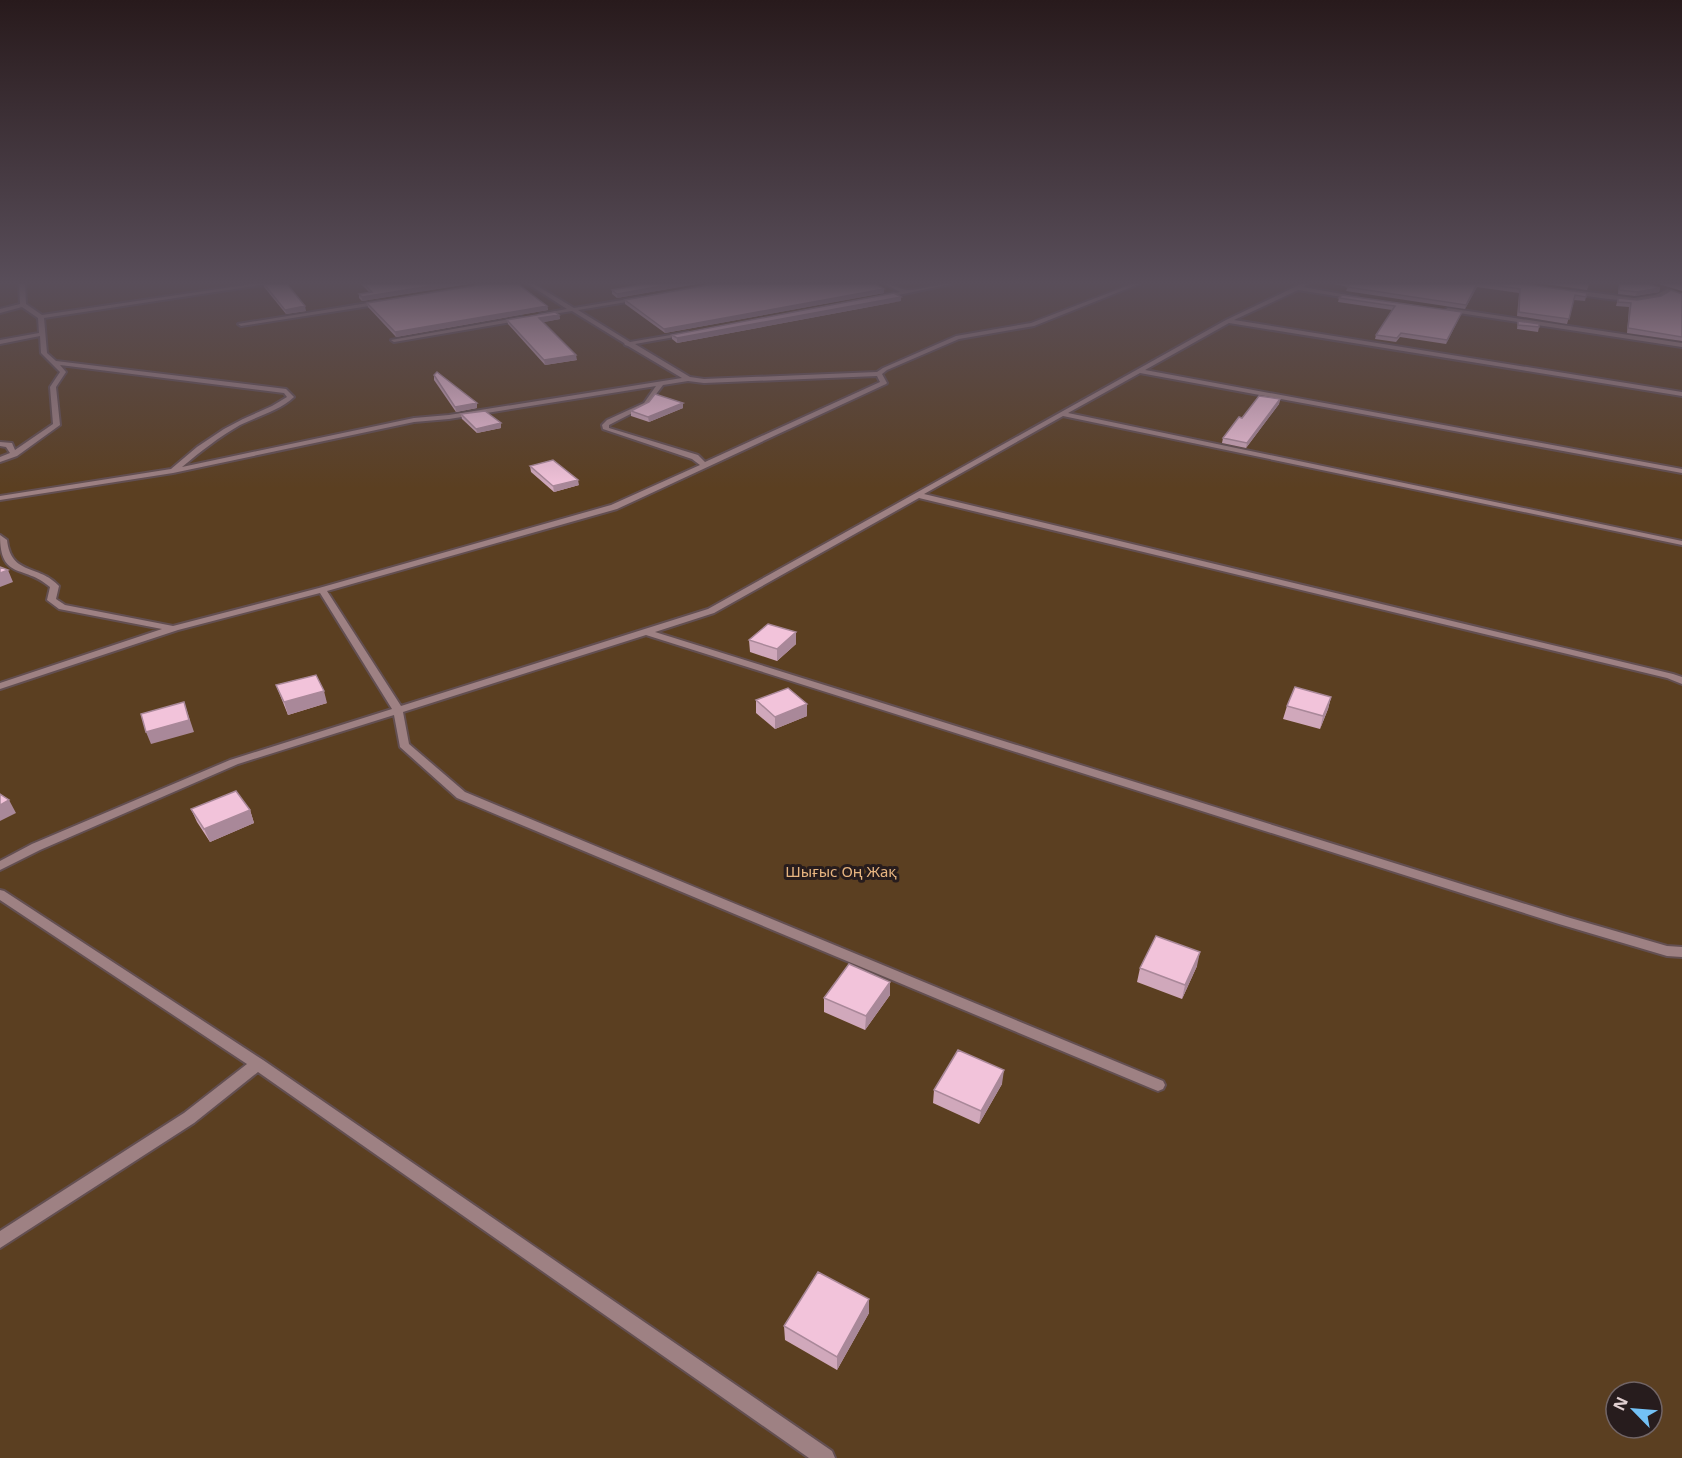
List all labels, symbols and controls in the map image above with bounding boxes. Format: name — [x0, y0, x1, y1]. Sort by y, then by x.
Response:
park label: Шығыс Оң Жақ — [785, 861, 897, 881]
north arrow — [1604, 1380, 1664, 1440]
text: N — [1608, 1393, 1633, 1414]

